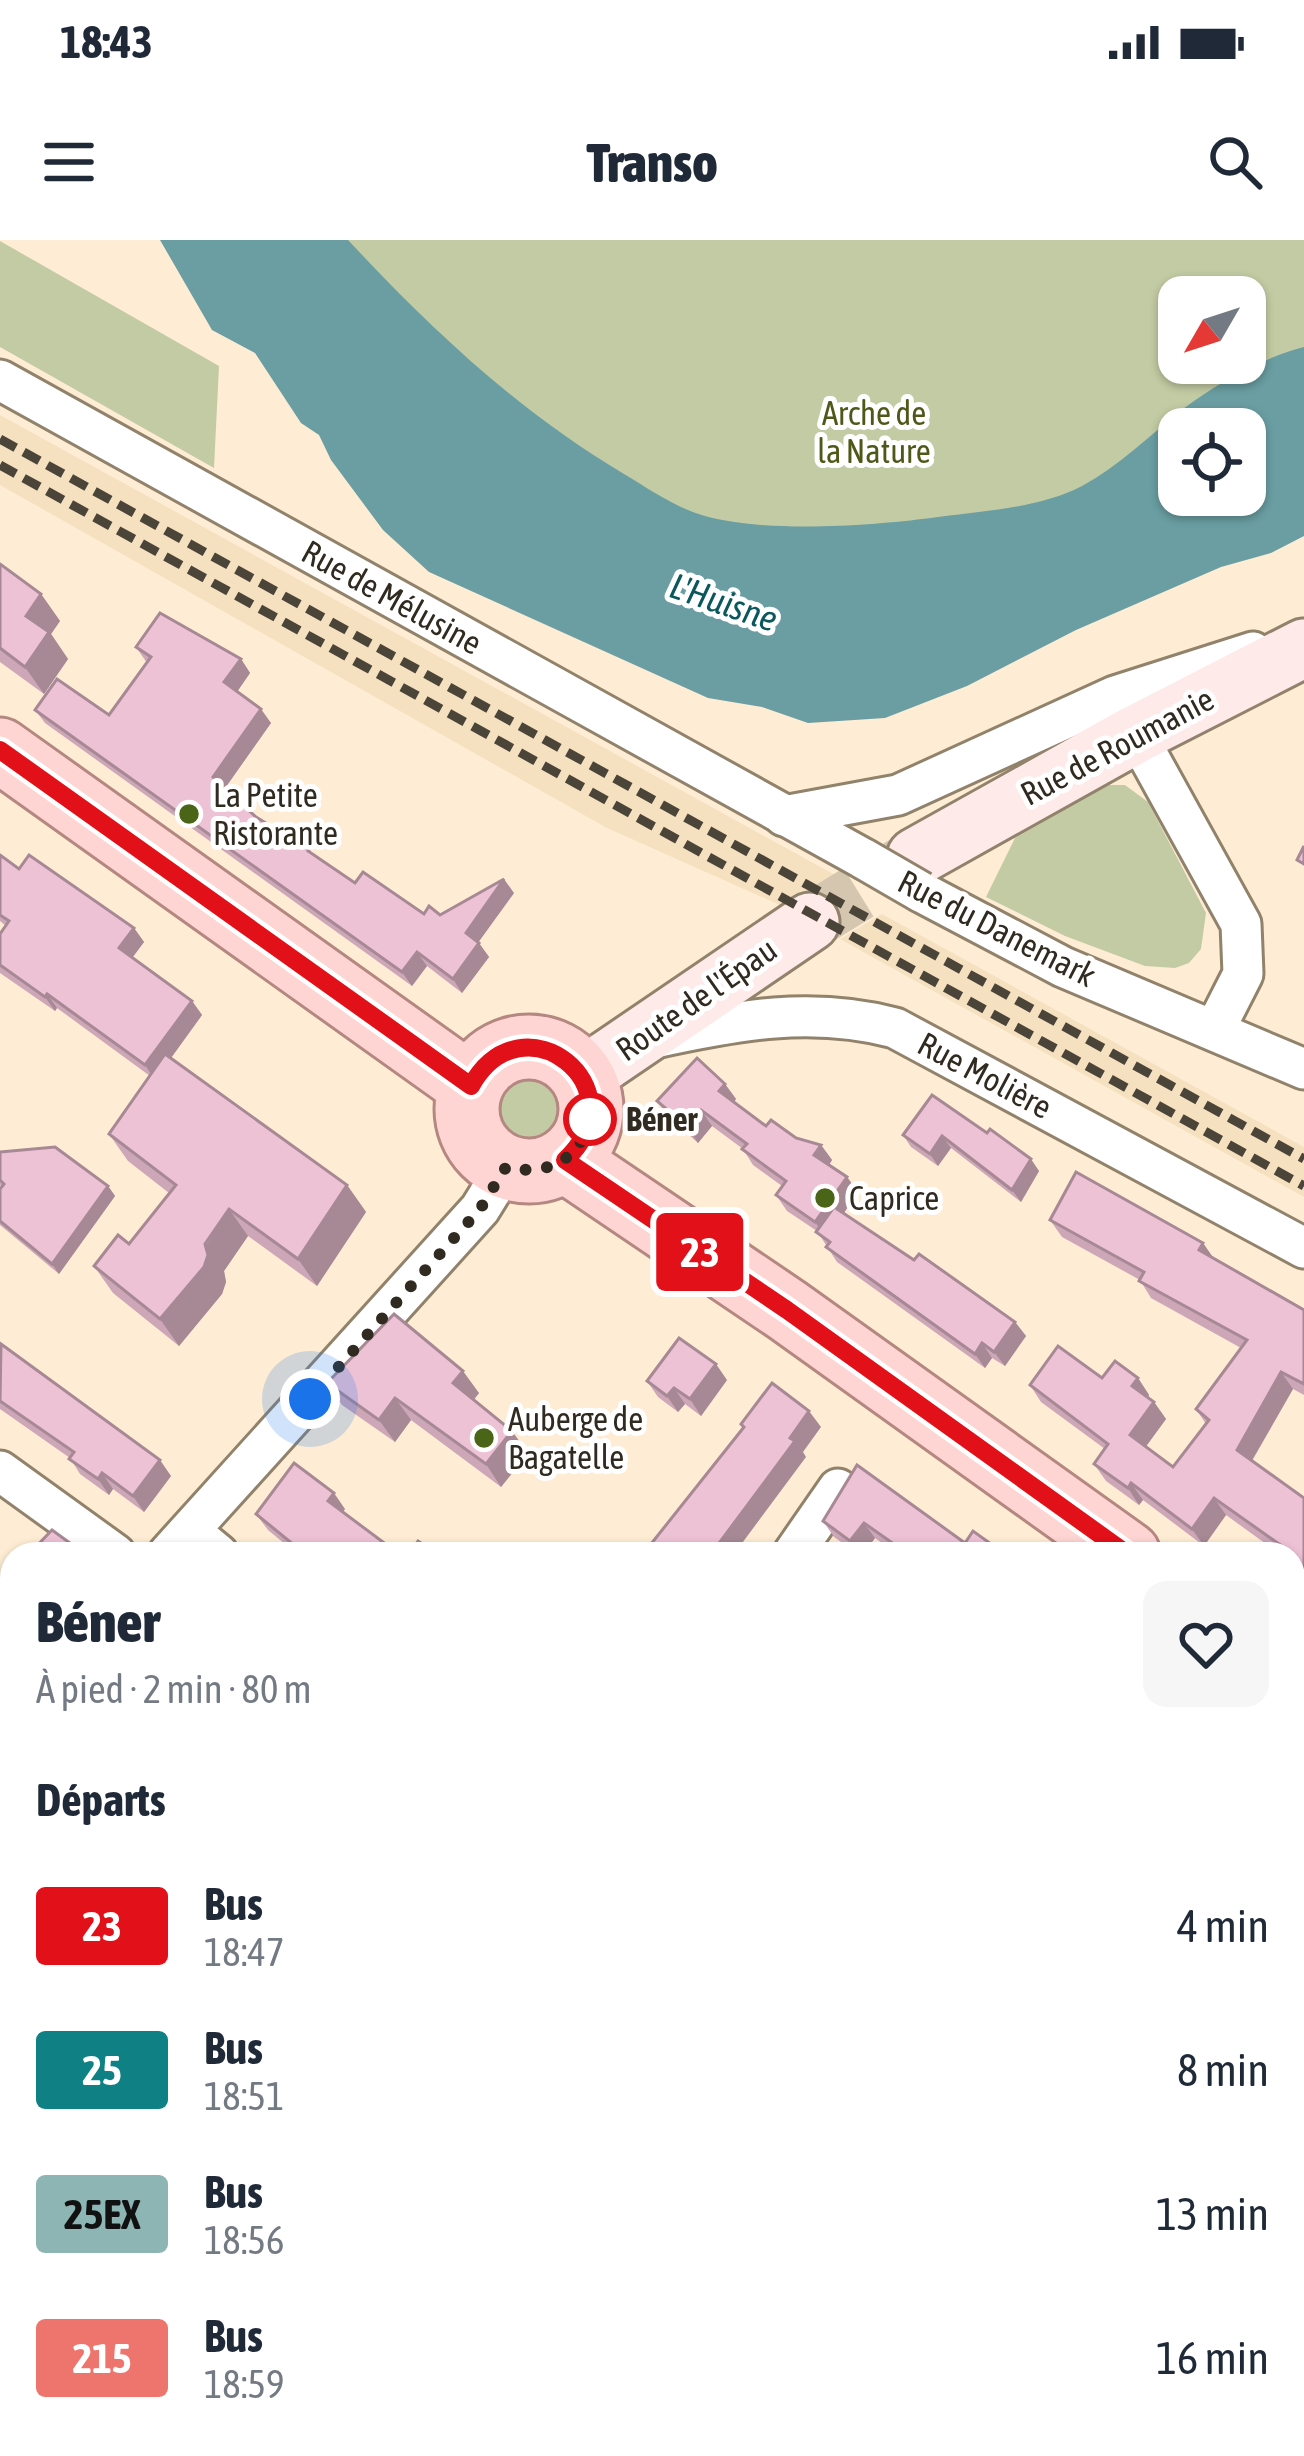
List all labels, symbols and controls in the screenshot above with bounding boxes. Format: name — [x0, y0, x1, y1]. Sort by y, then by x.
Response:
text: 18:43 — [60, 16, 153, 68]
icon: menu — [36, 129, 102, 195]
icon: search — [1202, 129, 1268, 195]
text: Transo — [586, 132, 718, 193]
north arrow — [1158, 276, 1266, 384]
map controls — [1158, 276, 1266, 516]
park label: Arche de la Nature — [817, 394, 931, 470]
button: locate — [1158, 408, 1266, 516]
street label: Rue de Mélusine — [296, 532, 488, 662]
water label: L'Huisne — [665, 564, 783, 640]
street label: Rue de Roumanie — [1014, 679, 1220, 813]
place label: La Petite Ristorante — [213, 776, 338, 852]
marker: La Petite Ristorante — [176, 801, 202, 827]
street label: Rue du Danemark — [892, 862, 1102, 994]
street label: Route de l'Épau — [609, 930, 783, 1068]
street label: Rue Molière — [912, 1024, 1058, 1126]
marker: Béner — [565, 1094, 615, 1144]
place label: Béner — [626, 1100, 699, 1138]
place label: Caprice — [849, 1179, 939, 1217]
marker: Caprice — [812, 1185, 838, 1211]
line badge: 23 — [646, 1213, 754, 1291]
text: 23 — [680, 1228, 720, 1276]
your location — [280, 1369, 340, 1429]
place label: Auberge de Bagatelle — [508, 1400, 643, 1476]
marker: Auberge de Bagatelle — [471, 1425, 497, 1451]
button: heart — [1143, 1581, 1269, 1707]
text: Béner — [36, 1589, 159, 1654]
text: À pied · 2 min · 80 m — [36, 1667, 312, 1711]
text: Départs — [36, 1774, 166, 1826]
text: Bus — [204, 1878, 263, 1930]
text: 4 min — [1177, 1900, 1269, 1952]
text: 23 — [82, 1902, 122, 1950]
text: 18:47 — [204, 1930, 284, 1974]
text: Bus — [204, 2022, 263, 2074]
text: 8 min — [1177, 2044, 1269, 2096]
text: 25 — [82, 2046, 122, 2094]
text: 18:51 — [204, 2074, 284, 2118]
text: Bus — [204, 2166, 263, 2218]
text: 13 min — [1156, 2188, 1269, 2240]
text: 25EX — [64, 2190, 140, 2238]
text: 18:56 — [204, 2218, 284, 2262]
text: Bus — [204, 2310, 263, 2362]
text: 16 min — [1156, 2332, 1269, 2384]
text: 215 — [72, 2334, 132, 2382]
text: 18:59 — [204, 2362, 284, 2406]

